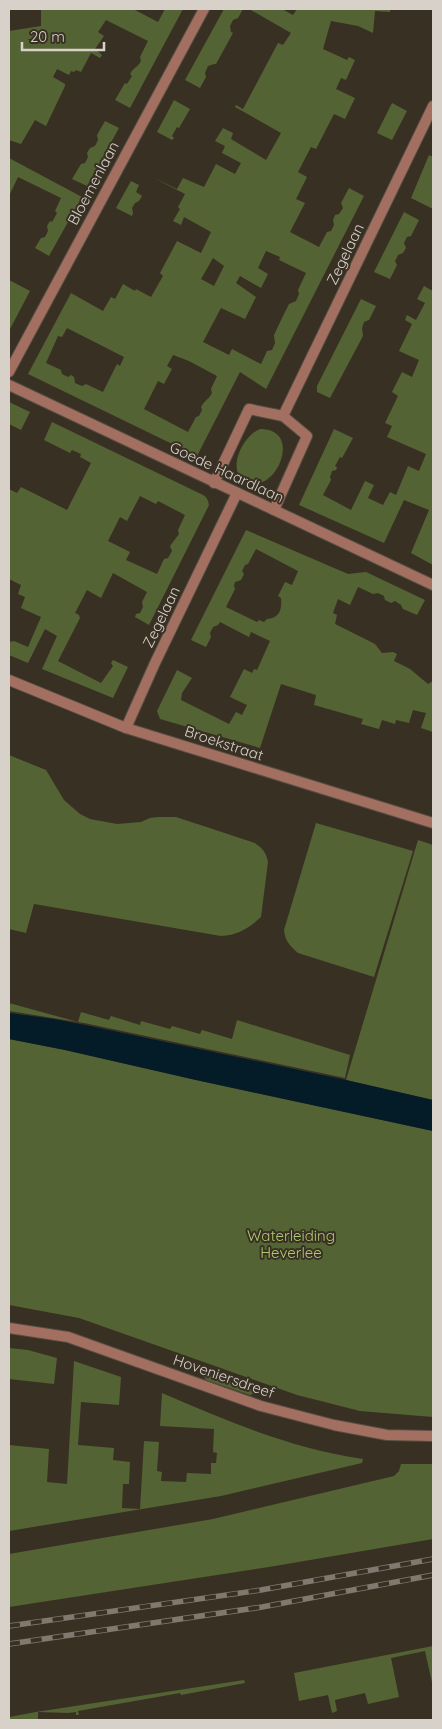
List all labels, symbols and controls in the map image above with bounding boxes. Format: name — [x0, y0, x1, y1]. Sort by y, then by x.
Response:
scale bar — [22, 20, 105, 52]
text: 20 m — [30, 27, 65, 46]
street label: Bloemenlaan — [63, 138, 123, 228]
street label: Zegelaan — [322, 220, 368, 288]
street label: Goede Haardlaan — [167, 437, 287, 507]
street label: Zegelaan — [138, 583, 184, 651]
street label: Broekstraat — [182, 721, 266, 765]
park label: Waterleiding Heverlee — [247, 1226, 335, 1262]
street label: Hoveniersdreef — [171, 1350, 278, 1402]

